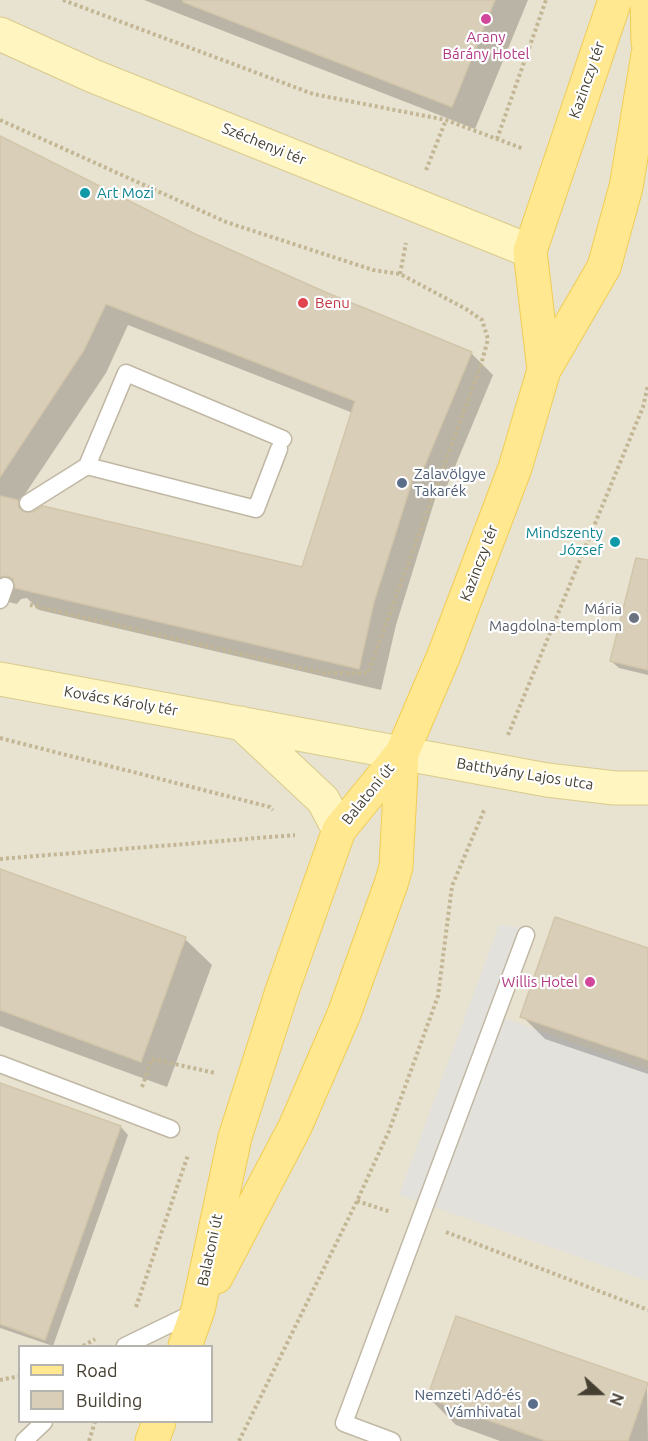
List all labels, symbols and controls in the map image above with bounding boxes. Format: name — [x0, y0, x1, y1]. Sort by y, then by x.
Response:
marker: Arany Bárány Hotel — [479, 12, 493, 26]
place label: Arany Bárány Hotel — [442, 28, 530, 63]
street label: Kazinczy tér — [565, 39, 609, 121]
street label: Széchenyi tér — [219, 119, 309, 169]
place label: Art Mozi — [97, 184, 154, 202]
marker: Art Mozi — [78, 186, 92, 200]
place label: Benu — [315, 294, 350, 312]
marker: Benu — [296, 296, 310, 310]
place label: Zalavölgye Takarék — [414, 465, 486, 500]
marker: Zalavölgye Takarék — [395, 476, 409, 490]
street label: Kazinczy tér — [456, 522, 502, 604]
place label: Mindszenty József — [526, 524, 603, 559]
marker: Mindszenty József — [608, 535, 622, 549]
place label: Mária Magdolna-templom — [489, 600, 622, 635]
marker: Mária Magdolna-templom — [627, 611, 641, 625]
street label: Kovács Károly tér — [63, 682, 179, 720]
street label: Batthyány Lajos utca — [455, 754, 595, 794]
street label: Balatoni út — [338, 760, 398, 828]
place label: Willis Hotel — [501, 973, 578, 991]
marker: Willis Hotel — [583, 975, 597, 989]
street label: Balatoni út — [194, 1212, 226, 1288]
legend — [18, 1345, 213, 1423]
text: Road — [76, 1360, 118, 1380]
north arrow — [570, 1363, 630, 1423]
place label: Nemzeti Adó-és Vámhivatal — [415, 1386, 521, 1421]
text: Building — [76, 1390, 142, 1410]
text: N — [606, 1391, 627, 1408]
marker: Nemzeti Adó-és Vámhivatal — [526, 1397, 540, 1411]

